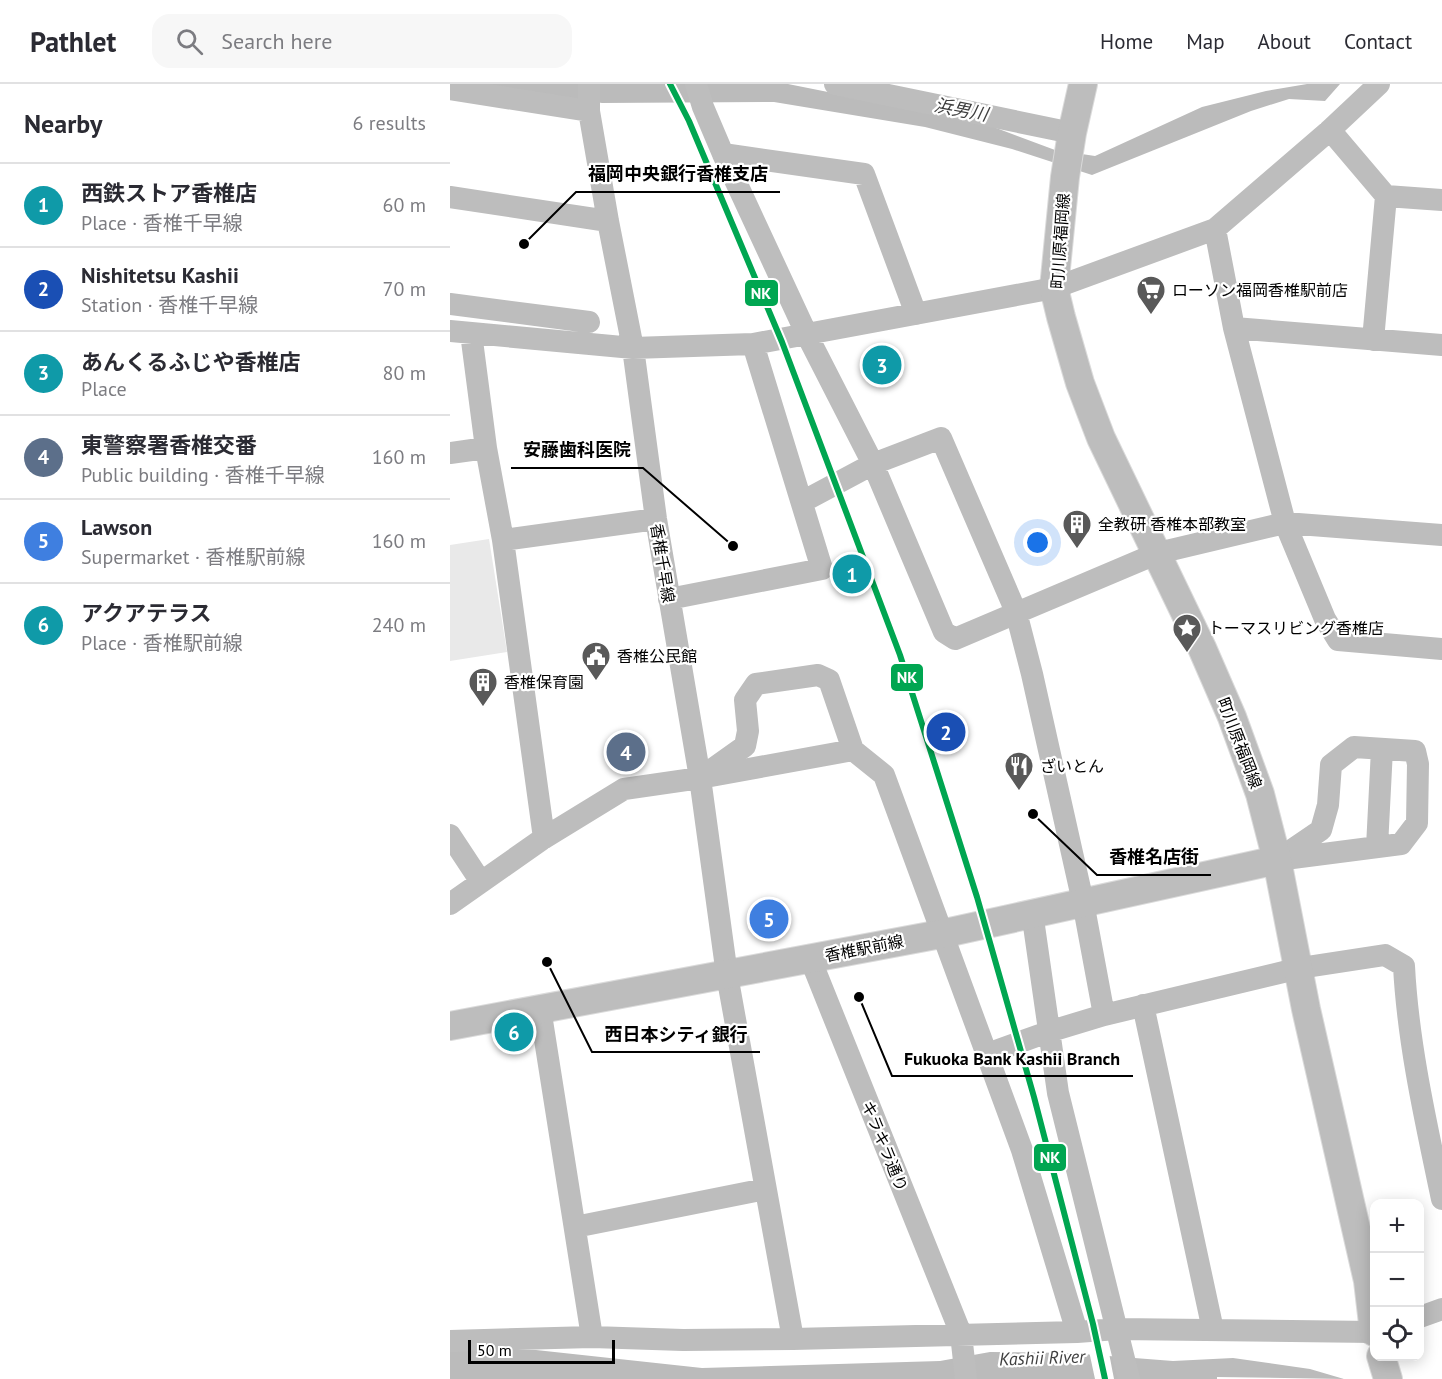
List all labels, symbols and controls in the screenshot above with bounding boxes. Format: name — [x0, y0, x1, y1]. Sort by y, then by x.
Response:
search box — [152, 14, 572, 68]
text: Pathlet — [30, 23, 116, 60]
icon: search — [173, 25, 206, 58]
text: Search here — [221, 27, 332, 55]
text: Home — [1100, 28, 1153, 55]
text: Map — [1186, 28, 1225, 55]
text: About — [1258, 28, 1311, 55]
text: Contact — [1344, 28, 1412, 55]
water label: 浜男川 — [932, 93, 992, 126]
text: Nearby — [24, 107, 102, 140]
text: 6 results — [353, 110, 426, 136]
callout: 福岡中央銀行香椎支店 — [576, 156, 780, 192]
text: 福岡中央銀行香椎支店 — [588, 162, 768, 185]
text: 西鉄ストア香椎店 — [81, 179, 257, 207]
text: 1 — [38, 192, 49, 218]
text: 60 m — [383, 192, 426, 218]
street label: 町川原福岡線 — [1047, 192, 1073, 290]
text: Place · 香椎千早線 — [81, 210, 243, 236]
text: Nishitetsu Kashii — [81, 261, 239, 289]
supermarket icon: ローソン福岡香椎駅前店 — [1135, 274, 1167, 316]
text: 2 — [38, 276, 49, 302]
text: 70 m — [383, 276, 426, 302]
line badge: NK — [744, 279, 779, 307]
place label: ローソン福岡香椎駅前店 — [1172, 280, 1348, 300]
text: NK — [751, 283, 771, 303]
text: Station · 香椎千早線 — [81, 292, 258, 318]
pin: 3 — [862, 342, 902, 388]
text: あんくるふじや香椎店 — [81, 348, 301, 376]
text: 3 — [38, 360, 49, 386]
text: 80 m — [383, 360, 426, 386]
text: Place — [81, 376, 127, 402]
text: 東警察署香椎交番 — [81, 431, 257, 459]
callout: 安藤歯科医院 — [511, 432, 643, 468]
text: 安藤歯科医院 — [523, 438, 631, 461]
text: 4 — [38, 444, 49, 470]
text: 160 m — [372, 444, 426, 470]
text: Public building · 香椎千早線 — [81, 462, 325, 488]
building icon: 全教研 香椎本部教室 — [1061, 508, 1093, 550]
text: Lawson — [81, 513, 152, 541]
place label: 全教研 香椎本部教室 — [1098, 514, 1246, 534]
street label: 香椎千早線 — [647, 522, 679, 604]
text: 5 — [38, 528, 49, 554]
text: 160 m — [372, 528, 426, 554]
your location — [1023, 528, 1052, 557]
text: Supermarket · 香椎駅前線 — [81, 544, 305, 570]
pin: 1 — [832, 552, 872, 596]
text: アクアテラス — [81, 599, 211, 627]
text: 6 — [38, 612, 49, 638]
text: 240 m — [372, 612, 426, 638]
place icon: トーマスリビング香椎店 — [1171, 612, 1203, 654]
place label: トーマスリビング香椎店 — [1208, 618, 1384, 638]
text: Place · 香椎駅前線 — [81, 630, 243, 656]
public building icon: 香椎公民館 — [580, 640, 612, 682]
place label: 香椎公民館 — [617, 646, 697, 666]
line badge: NK — [890, 663, 924, 692]
building icon: 香椎保育園 — [467, 666, 499, 708]
text: NK — [897, 667, 917, 687]
place label: 香椎保育園 — [504, 672, 584, 692]
street label: 町川原福岡線 — [1213, 695, 1267, 791]
pin: 2 — [926, 710, 966, 754]
pin: 4 — [606, 730, 645, 774]
restaurant icon: ざいとん — [1003, 750, 1035, 792]
place label: ざいとん — [1040, 756, 1104, 776]
callout: 香椎名店街 — [1097, 839, 1211, 875]
text: 香椎名店街 — [1109, 845, 1199, 868]
pin: 5 — [750, 896, 788, 942]
street label: 香椎駅前線 — [823, 931, 905, 965]
pin: 6 — [494, 1010, 534, 1054]
callout: 西日本シティ銀行 — [592, 1016, 760, 1052]
text: 西日本シティ銀行 — [605, 1023, 747, 1046]
callout: Fukuoka Bank Kashii Branch — [892, 1040, 1133, 1076]
text: Fukuoka Bank Kashii Branch — [904, 1047, 1120, 1070]
street label: キラキラ通り — [858, 1098, 912, 1194]
line badge: NK — [1033, 1143, 1067, 1172]
text: NK — [1040, 1147, 1060, 1167]
map controls — [1370, 1199, 1424, 1361]
button: + — [1370, 1199, 1424, 1253]
button: − — [1370, 1253, 1424, 1307]
button: locate — [1370, 1307, 1424, 1361]
scale bar — [468, 1337, 615, 1364]
text: 50 m — [477, 1340, 512, 1360]
water label: Kashii River — [999, 1344, 1086, 1370]

